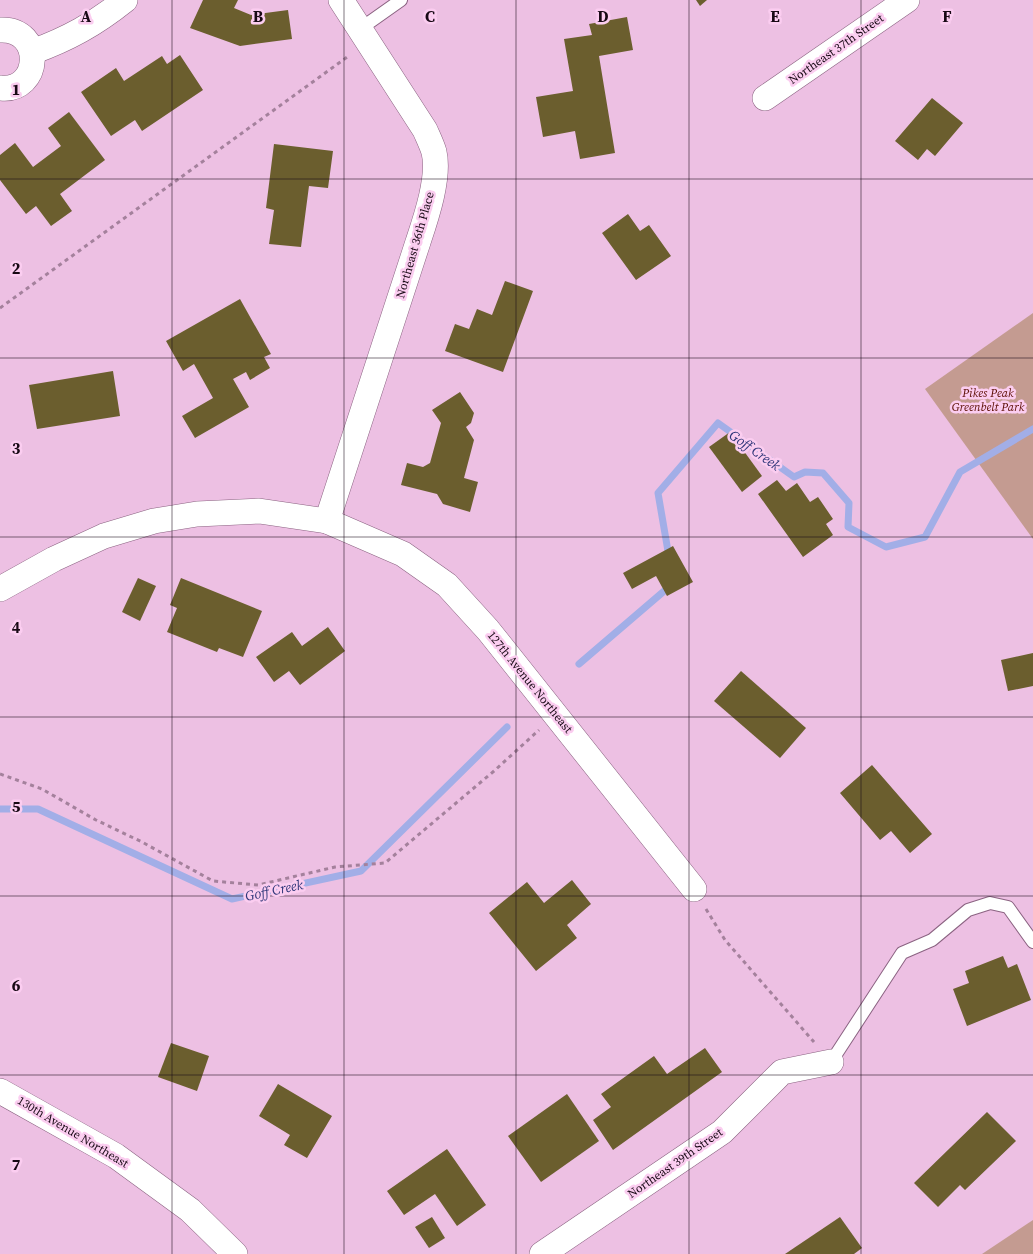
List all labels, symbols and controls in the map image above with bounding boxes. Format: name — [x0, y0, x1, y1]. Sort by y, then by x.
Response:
text: A — [81, 5, 92, 27]
text: B — [253, 5, 264, 27]
text: C — [425, 5, 435, 27]
text: D — [597, 5, 609, 27]
text: E — [770, 5, 780, 27]
text: F — [942, 5, 952, 27]
street label: Northeast 37th Street — [785, 10, 887, 88]
text: 1 — [12, 78, 20, 100]
street label: Northeast 36th Place — [392, 190, 438, 300]
text: 2 — [12, 257, 21, 279]
park label: Pikes Peak Greenbelt Park — [952, 385, 1025, 415]
water label: Goff Creek — [725, 425, 785, 475]
text: 3 — [12, 437, 21, 459]
text: 4 — [12, 616, 21, 638]
street label: 127th Avenue Northeast — [484, 628, 576, 736]
text: 5 — [12, 795, 21, 817]
water label: Goff Creek — [243, 874, 305, 906]
text: 6 — [12, 974, 21, 996]
street label: 130th Avenue Northeast — [14, 1092, 132, 1172]
street label: Northeast 39th Street — [624, 1124, 726, 1202]
text: 7 — [12, 1153, 21, 1175]

